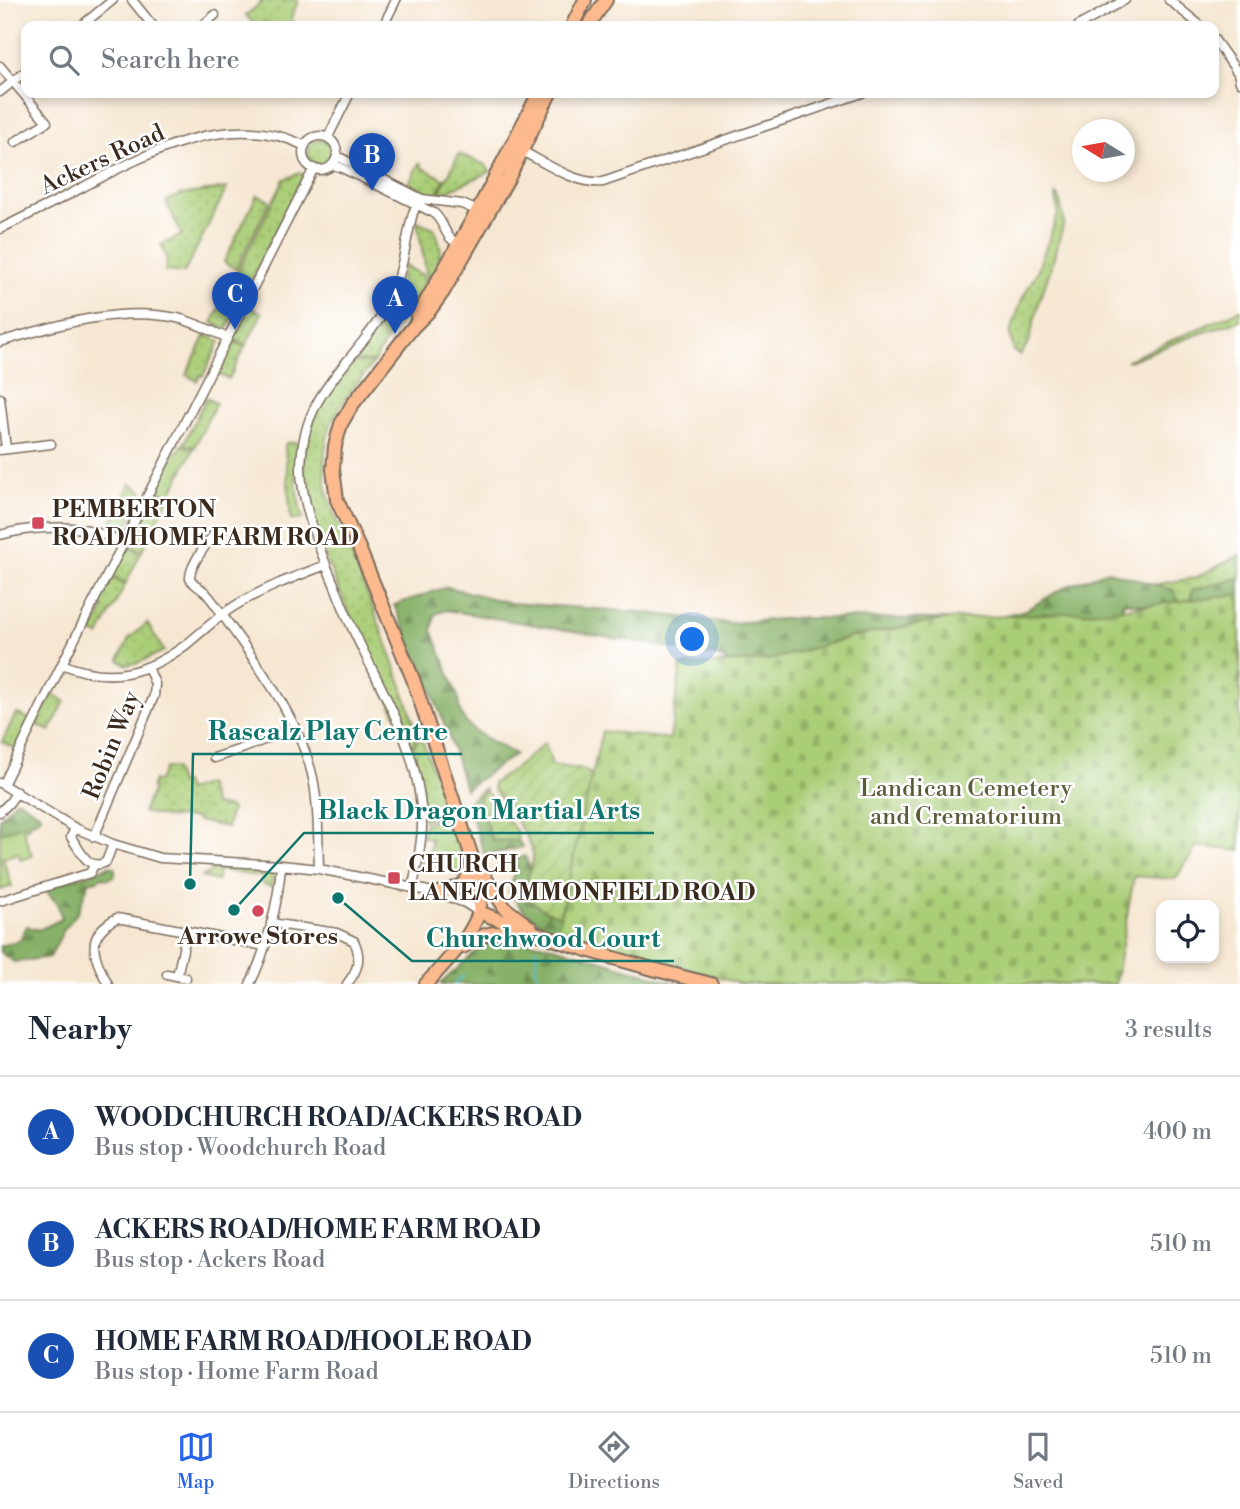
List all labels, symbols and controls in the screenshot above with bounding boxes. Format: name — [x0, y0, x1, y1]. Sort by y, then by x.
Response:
search box — [21, 21, 1219, 98]
icon: search — [45, 41, 83, 79]
text: Search here — [101, 44, 240, 76]
street label: Ackers Road — [35, 118, 170, 202]
north arrow — [1072, 119, 1135, 182]
pin: B — [349, 133, 395, 191]
pin: C — [212, 272, 258, 330]
pin: A — [372, 276, 418, 334]
place label: PEMBERTON ROAD/HOME FARM ROAD — [52, 495, 359, 553]
marker: PEMBERTON ROAD/HOME FARM ROAD — [30, 515, 46, 531]
your location — [675, 622, 709, 656]
street label: Robin Way — [77, 686, 147, 804]
callout: Rascalz Play Centre — [193, 707, 462, 754]
text: Rascalz Play Centre — [208, 716, 448, 748]
park label: Landican Cemetery and Crematorium — [860, 774, 1073, 832]
callout: Black Dragon Martial Arts — [304, 786, 654, 833]
text: Black Dragon Martial Arts — [318, 795, 640, 827]
place label: CHURCH LANE/COMMONFIELD ROAD — [408, 850, 755, 908]
marker: CHURCH LANE/COMMONFIELD ROAD — [386, 870, 402, 886]
map controls — [1156, 900, 1219, 963]
button: locate — [1156, 900, 1219, 963]
marker: Arrowe Stores — [250, 903, 266, 919]
callout: Churchwood Court — [412, 914, 674, 961]
place label: Arrowe Stores — [177, 922, 338, 952]
text: Churchwood Court — [426, 923, 661, 955]
text: Nearby — [28, 1011, 132, 1049]
text: 3 results — [1125, 1016, 1212, 1044]
text: WOODCHURCH ROAD/ACKERS ROAD — [95, 1102, 582, 1134]
text: A — [43, 1118, 59, 1146]
text: 400 m — [1143, 1118, 1212, 1146]
text: Bus stop · Woodchurch Road — [95, 1134, 386, 1162]
text: ACKERS ROAD/HOME FARM ROAD — [95, 1214, 541, 1246]
text: B — [42, 1230, 60, 1258]
text: 510 m — [1150, 1230, 1212, 1258]
text: Bus stop · Ackers Road — [95, 1246, 325, 1274]
text: HOME FARM ROAD/HOOLE ROAD — [95, 1326, 532, 1358]
text: C — [43, 1342, 59, 1370]
text: 510 m — [1150, 1342, 1212, 1370]
text: Bus stop · Home Farm Road — [95, 1358, 379, 1386]
tab: Map — [177, 1428, 215, 1494]
tab: Directions — [568, 1428, 660, 1494]
tab: Saved — [1013, 1428, 1063, 1494]

